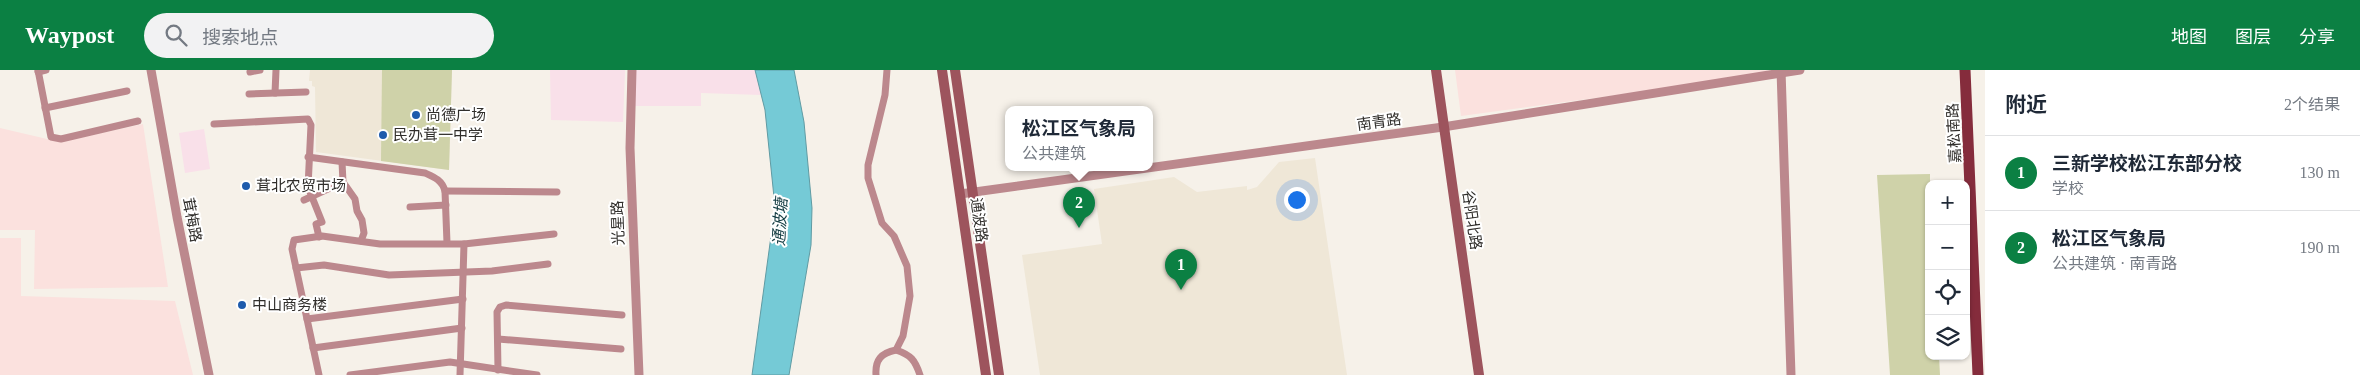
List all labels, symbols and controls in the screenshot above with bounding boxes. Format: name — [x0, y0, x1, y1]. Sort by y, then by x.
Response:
search box — [144, 13, 494, 58]
icon: search — [162, 21, 190, 49]
text: Waypost — [25, 22, 114, 48]
text: 搜索地点 — [202, 27, 278, 48]
text: 地图 — [2171, 27, 2207, 47]
text: 图层 — [2235, 27, 2271, 47]
text: 分享 — [2299, 27, 2335, 47]
text: 附近 — [2005, 93, 2047, 117]
text: 2个结果 — [2284, 96, 2340, 113]
street label: 嘉松南路 — [1944, 103, 1964, 163]
place label: 尚德广场 — [426, 106, 486, 123]
popup — [1005, 106, 1153, 171]
marker: 尚德广场 — [410, 109, 422, 121]
street label: 南青路 — [1356, 111, 1402, 133]
text: 松江区气象局 — [1022, 118, 1136, 139]
place label: 民办茸一中学 — [393, 127, 483, 143]
marker: 民办茸一中学 — [377, 129, 389, 141]
text: 公共建筑 — [1022, 145, 1086, 162]
text: 三新学校松江东部分校 — [2052, 153, 2242, 174]
text: 1 — [2017, 164, 2025, 181]
text: 130 m — [2300, 164, 2340, 181]
place label: 茸北农贸市场 — [256, 177, 346, 194]
marker: 茸北农贸市场 — [240, 180, 252, 192]
map controls — [1925, 180, 1970, 360]
button: + — [1925, 180, 1970, 225]
text: 学校 — [2052, 180, 2084, 197]
pin: 2 — [1063, 187, 1095, 228]
your location — [1284, 187, 1310, 213]
street label: 谷阳北路 — [1460, 189, 1485, 251]
water label: 通波塘 — [770, 195, 790, 246]
street label: 茸梅路 — [180, 196, 204, 244]
street label: 通波路 — [968, 197, 990, 243]
street label: 光星路 — [609, 200, 627, 246]
button: − — [1925, 225, 1970, 270]
text: 松江区气象局 — [2052, 228, 2166, 249]
text: 2 — [2017, 239, 2025, 256]
text: 190 m — [2300, 239, 2340, 256]
pin: 1 — [1165, 249, 1197, 290]
text: 公共建筑 · 南青路 — [2052, 255, 2177, 272]
button: locate — [1925, 270, 1970, 315]
place label: 中山商务楼 — [252, 297, 327, 313]
marker: 中山商务楼 — [236, 299, 248, 311]
button: layers — [1925, 315, 1970, 360]

